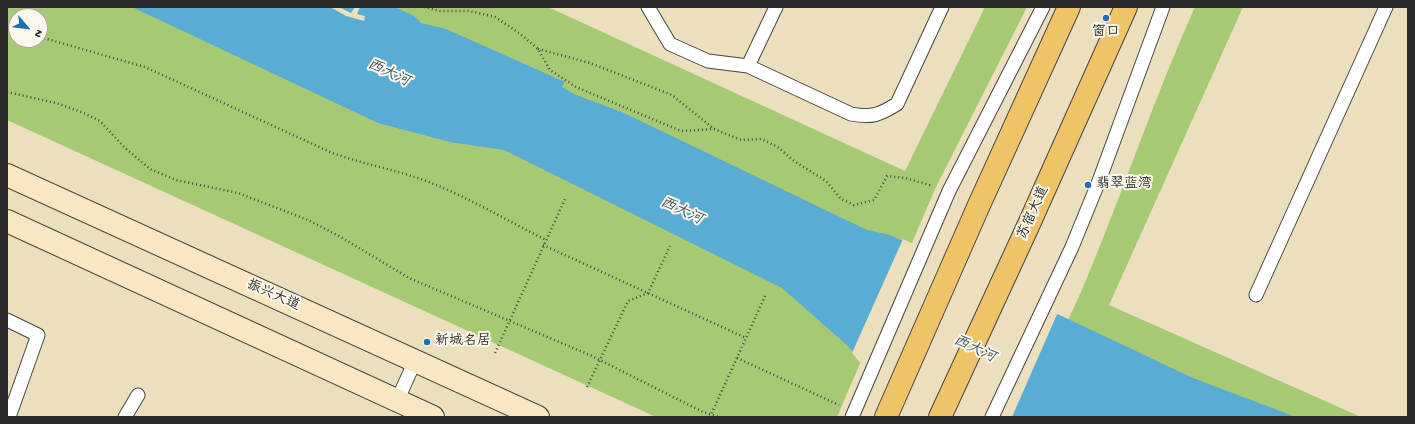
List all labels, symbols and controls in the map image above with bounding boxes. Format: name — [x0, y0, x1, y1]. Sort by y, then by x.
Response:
north arrow — [8, 8, 48, 48]
marker: 窗口 — [1101, 13, 1111, 23]
place label: 窗口 — [1092, 25, 1120, 41]
text: N — [31, 27, 45, 39]
water label: 西大河 — [364, 56, 412, 92]
place label: 翡翠蓝湾 — [1096, 177, 1152, 193]
marker: 翡翠蓝湾 — [1083, 180, 1093, 190]
street label: 苏宿大道 — [1015, 184, 1053, 242]
water label: 西大河 — [657, 194, 705, 230]
street label: 振兴大道 — [244, 277, 302, 315]
water label: 西大河 — [950, 332, 998, 368]
place label: 新城名居 — [435, 334, 491, 350]
marker: 新城名居 — [422, 337, 432, 347]

